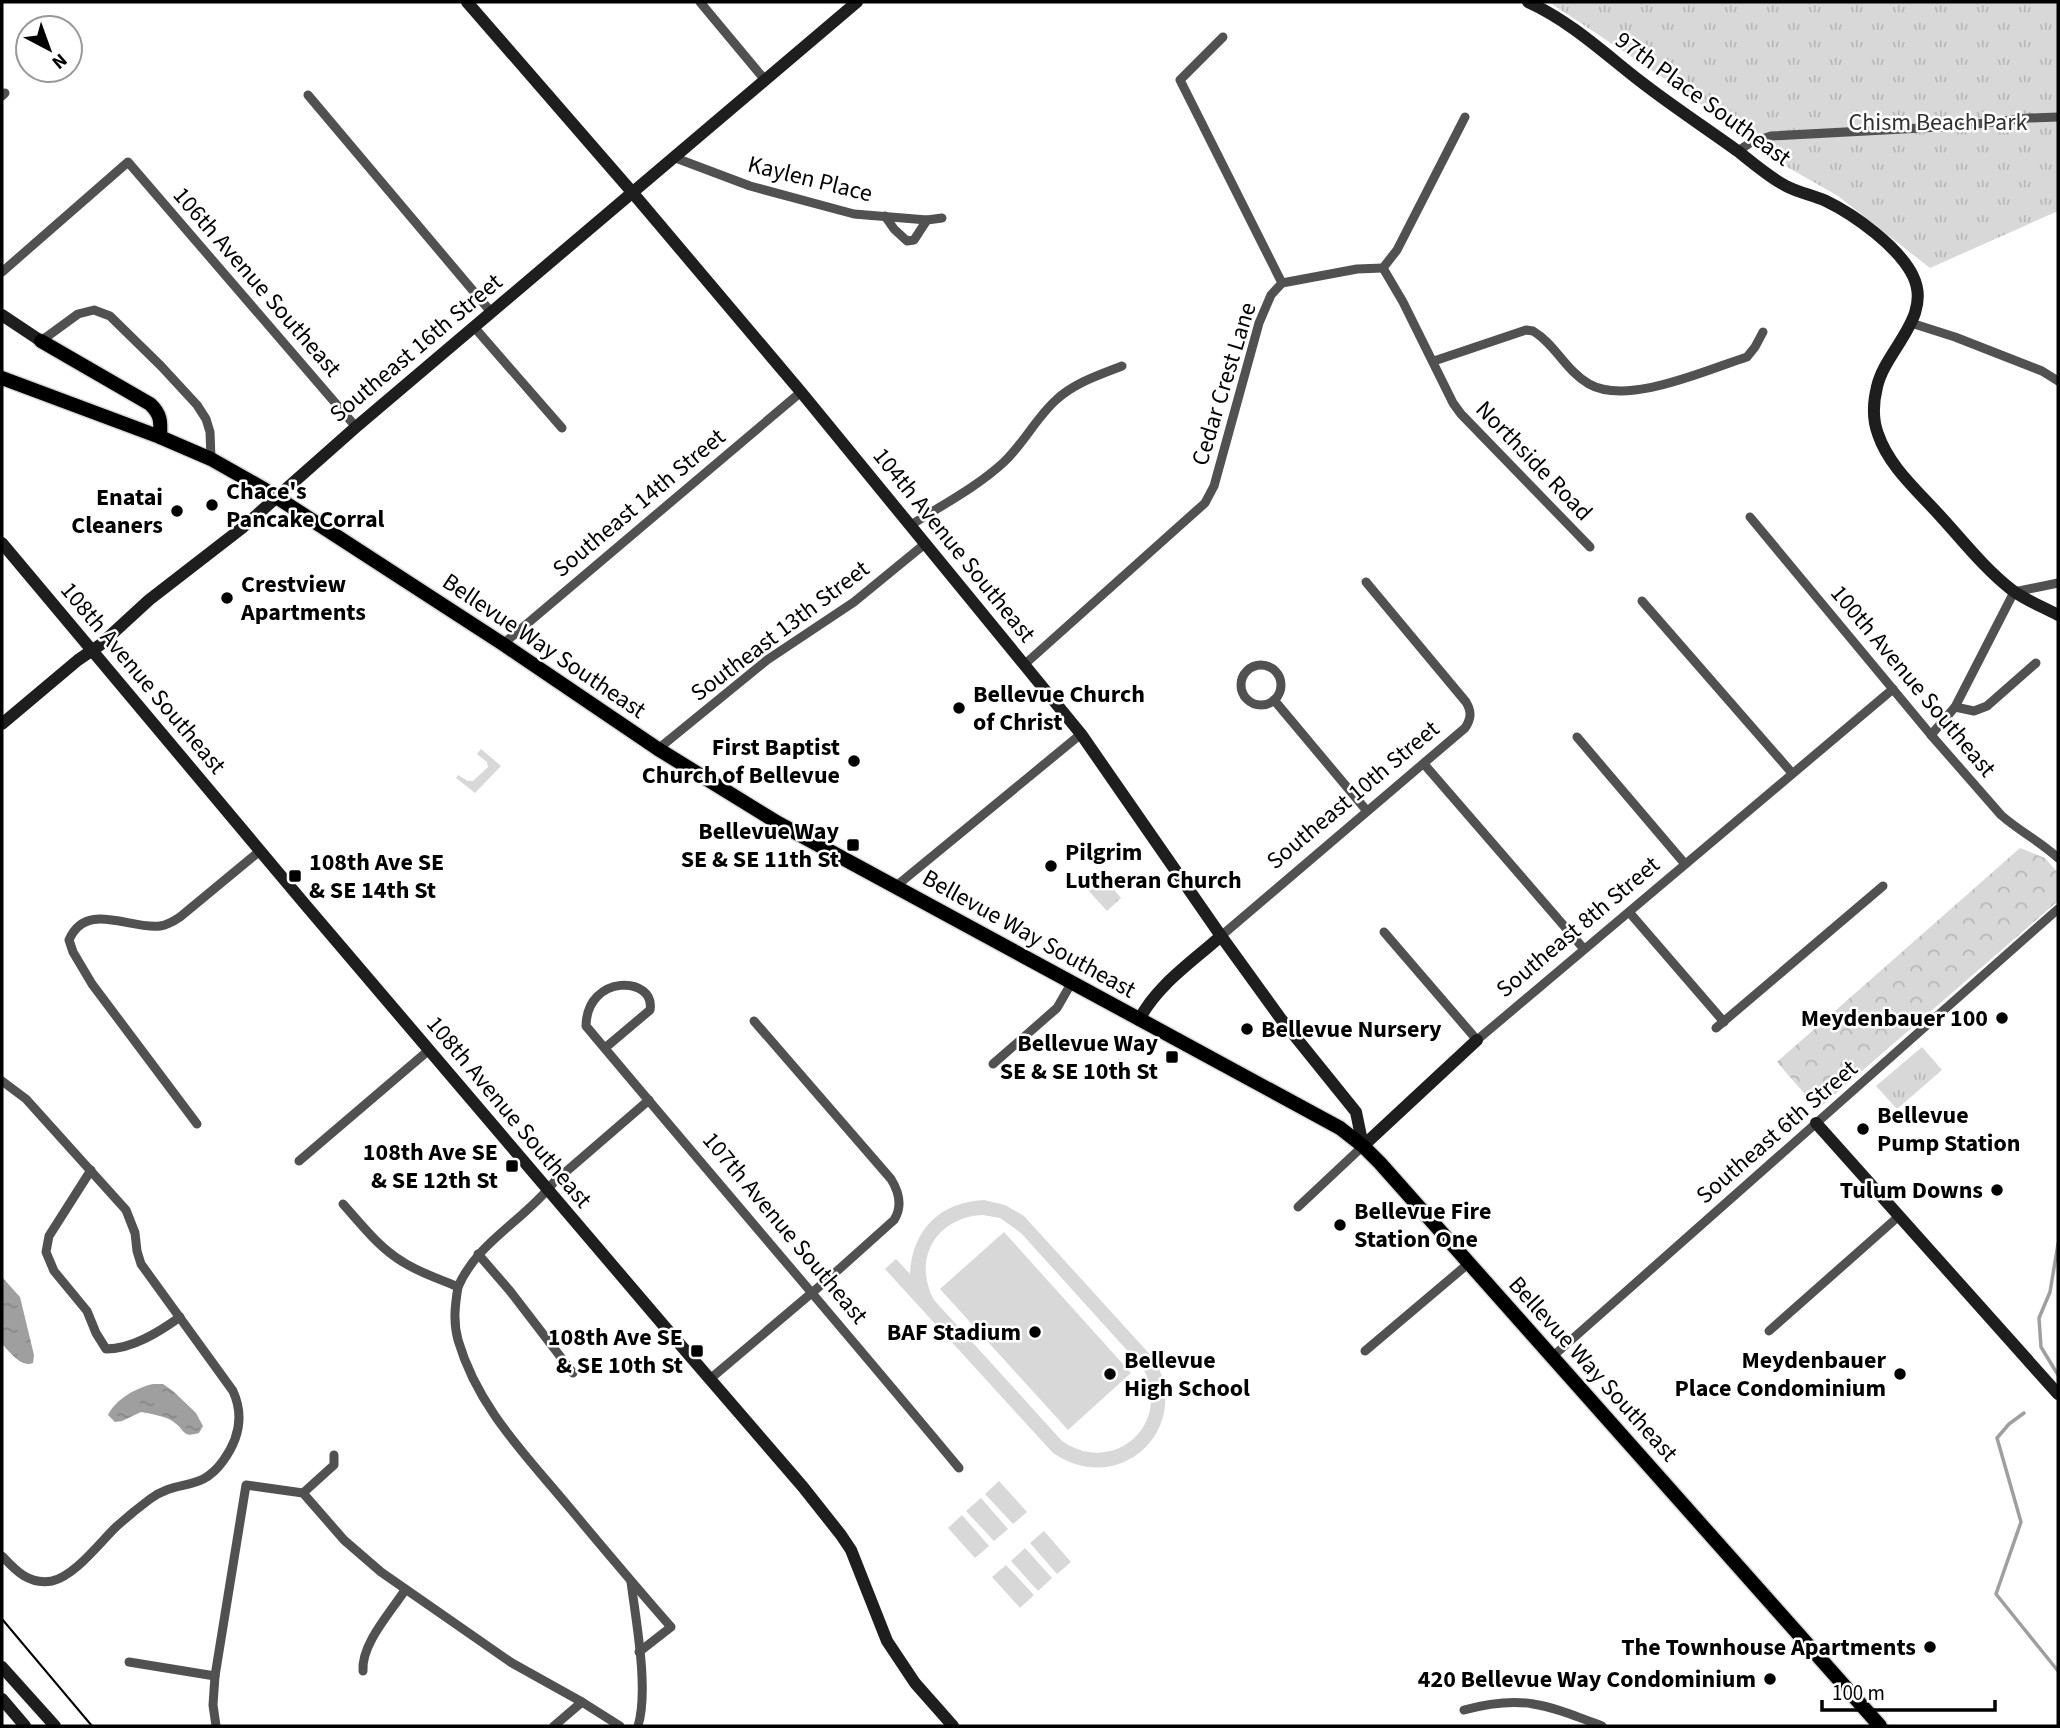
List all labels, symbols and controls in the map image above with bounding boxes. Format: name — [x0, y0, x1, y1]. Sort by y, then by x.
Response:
north arrow — [14, 14, 84, 84]
street label: 97th Place Southeast — [1608, 23, 1798, 175]
text: N — [46, 46, 73, 75]
park label: Chism Beach Park — [1849, 105, 2028, 140]
street label: Kaylen Place — [744, 147, 876, 211]
street label: 106th Avenue Southeast — [164, 179, 350, 385]
street label: Southeast 16th Street — [322, 265, 510, 431]
street label: Cedar Crest Lane — [1183, 298, 1265, 470]
street label: Northside Road — [1467, 393, 1601, 529]
street label: Southeast 14th Street — [545, 420, 733, 586]
street label: 104th Avenue Southeast — [864, 440, 1044, 650]
place label: Chace's Pancake Corral — [226, 474, 385, 537]
place label: Enatai Cleaners — [71, 480, 163, 543]
marker: Chace's Pancake Corral — [204, 497, 220, 513]
marker: Enatai Cleaners — [169, 503, 185, 519]
street label: Southeast 13th Street — [683, 552, 877, 710]
street label: Bellevue Way Southeast — [435, 565, 653, 727]
place label: Crestview Apartments — [240, 567, 366, 630]
street label: 108th Avenue Southeast — [52, 574, 234, 782]
street label: 100th Avenue Southeast — [1822, 577, 2004, 785]
marker: Crestview Apartments — [219, 590, 235, 606]
place label: Bellevue Church of Christ — [973, 677, 1145, 740]
marker: Bellevue Church of Christ — [951, 700, 967, 716]
street label: Southeast 10th Street — [1259, 712, 1447, 878]
place label: First Baptist Church of Bellevue — [642, 730, 840, 793]
marker: First Baptist Church of Bellevue — [846, 753, 862, 769]
place label: Bellevue Way SE & SE 11th St — [681, 814, 839, 877]
place label: Pilgrim Lutheran Church — [1065, 835, 1242, 898]
marker: Bellevue Way SE & SE 11th St — [845, 837, 861, 853]
place label: 108th Ave SE & SE 14th St — [309, 845, 444, 908]
street label: Southeast 8th Street — [1489, 848, 1667, 1006]
marker: Pilgrim Lutheran Church — [1043, 858, 1059, 874]
street label: Bellevue Way Southeast — [916, 861, 1142, 1007]
marker: 108th Ave SE & SE 14th St — [287, 868, 303, 884]
place label: Meydenbauer 100 — [1801, 1001, 1988, 1036]
street label: 108th Avenue Southeast — [418, 1008, 600, 1216]
marker: Meydenbauer 100 — [1994, 1010, 2010, 1026]
place label: Bellevue Nursery — [1261, 1012, 1442, 1047]
marker: Bellevue Nursery — [1239, 1021, 1255, 1037]
place label: Bellevue Way SE & SE 10th St — [1000, 1026, 1158, 1089]
marker: Bellevue Way SE & SE 10th St — [1164, 1049, 1180, 1065]
street label: Southeast 6th Street — [1688, 1052, 1866, 1212]
place label: Bellevue Pump Station — [1877, 1098, 2021, 1161]
marker: Bellevue Pump Station — [1855, 1121, 1871, 1137]
street label: 107th Avenue Southeast — [694, 1124, 876, 1332]
place label: 108th Ave SE & SE 12th St — [363, 1135, 498, 1198]
marker: 108th Ave SE & SE 12th St — [504, 1158, 520, 1174]
place label: Tulum Downs — [1840, 1173, 1983, 1208]
marker: Tulum Downs — [1989, 1182, 2005, 1198]
place label: Bellevue Fire Station One — [1354, 1194, 1491, 1257]
marker: Bellevue Fire Station One — [1332, 1217, 1348, 1233]
street label: Bellevue Way Southeast — [1500, 1268, 1686, 1470]
place label: BAF Stadium — [887, 1315, 1021, 1350]
place label: 108th Ave SE & SE 10th St — [548, 1320, 683, 1383]
marker: BAF Stadium — [1027, 1324, 1043, 1340]
marker: 108th Ave SE & SE 10th St — [689, 1343, 705, 1359]
place label: Bellevue High School — [1124, 1343, 1250, 1406]
place label: Meydenbauer Place Condominium — [1675, 1343, 1886, 1406]
marker: Bellevue High School — [1102, 1366, 1118, 1382]
marker: Meydenbauer Place Condominium — [1892, 1366, 1908, 1382]
place label: The Townhouse Apartments — [1621, 1630, 1916, 1665]
marker: The Townhouse Apartments — [1922, 1639, 1938, 1655]
place label: 420 Bellevue Way Condominium — [1418, 1662, 1756, 1697]
scale bar — [1822, 1668, 1995, 1712]
marker: 420 Bellevue Way Condominium — [1762, 1671, 1778, 1687]
text: 100 m — [1832, 1678, 1885, 1708]

